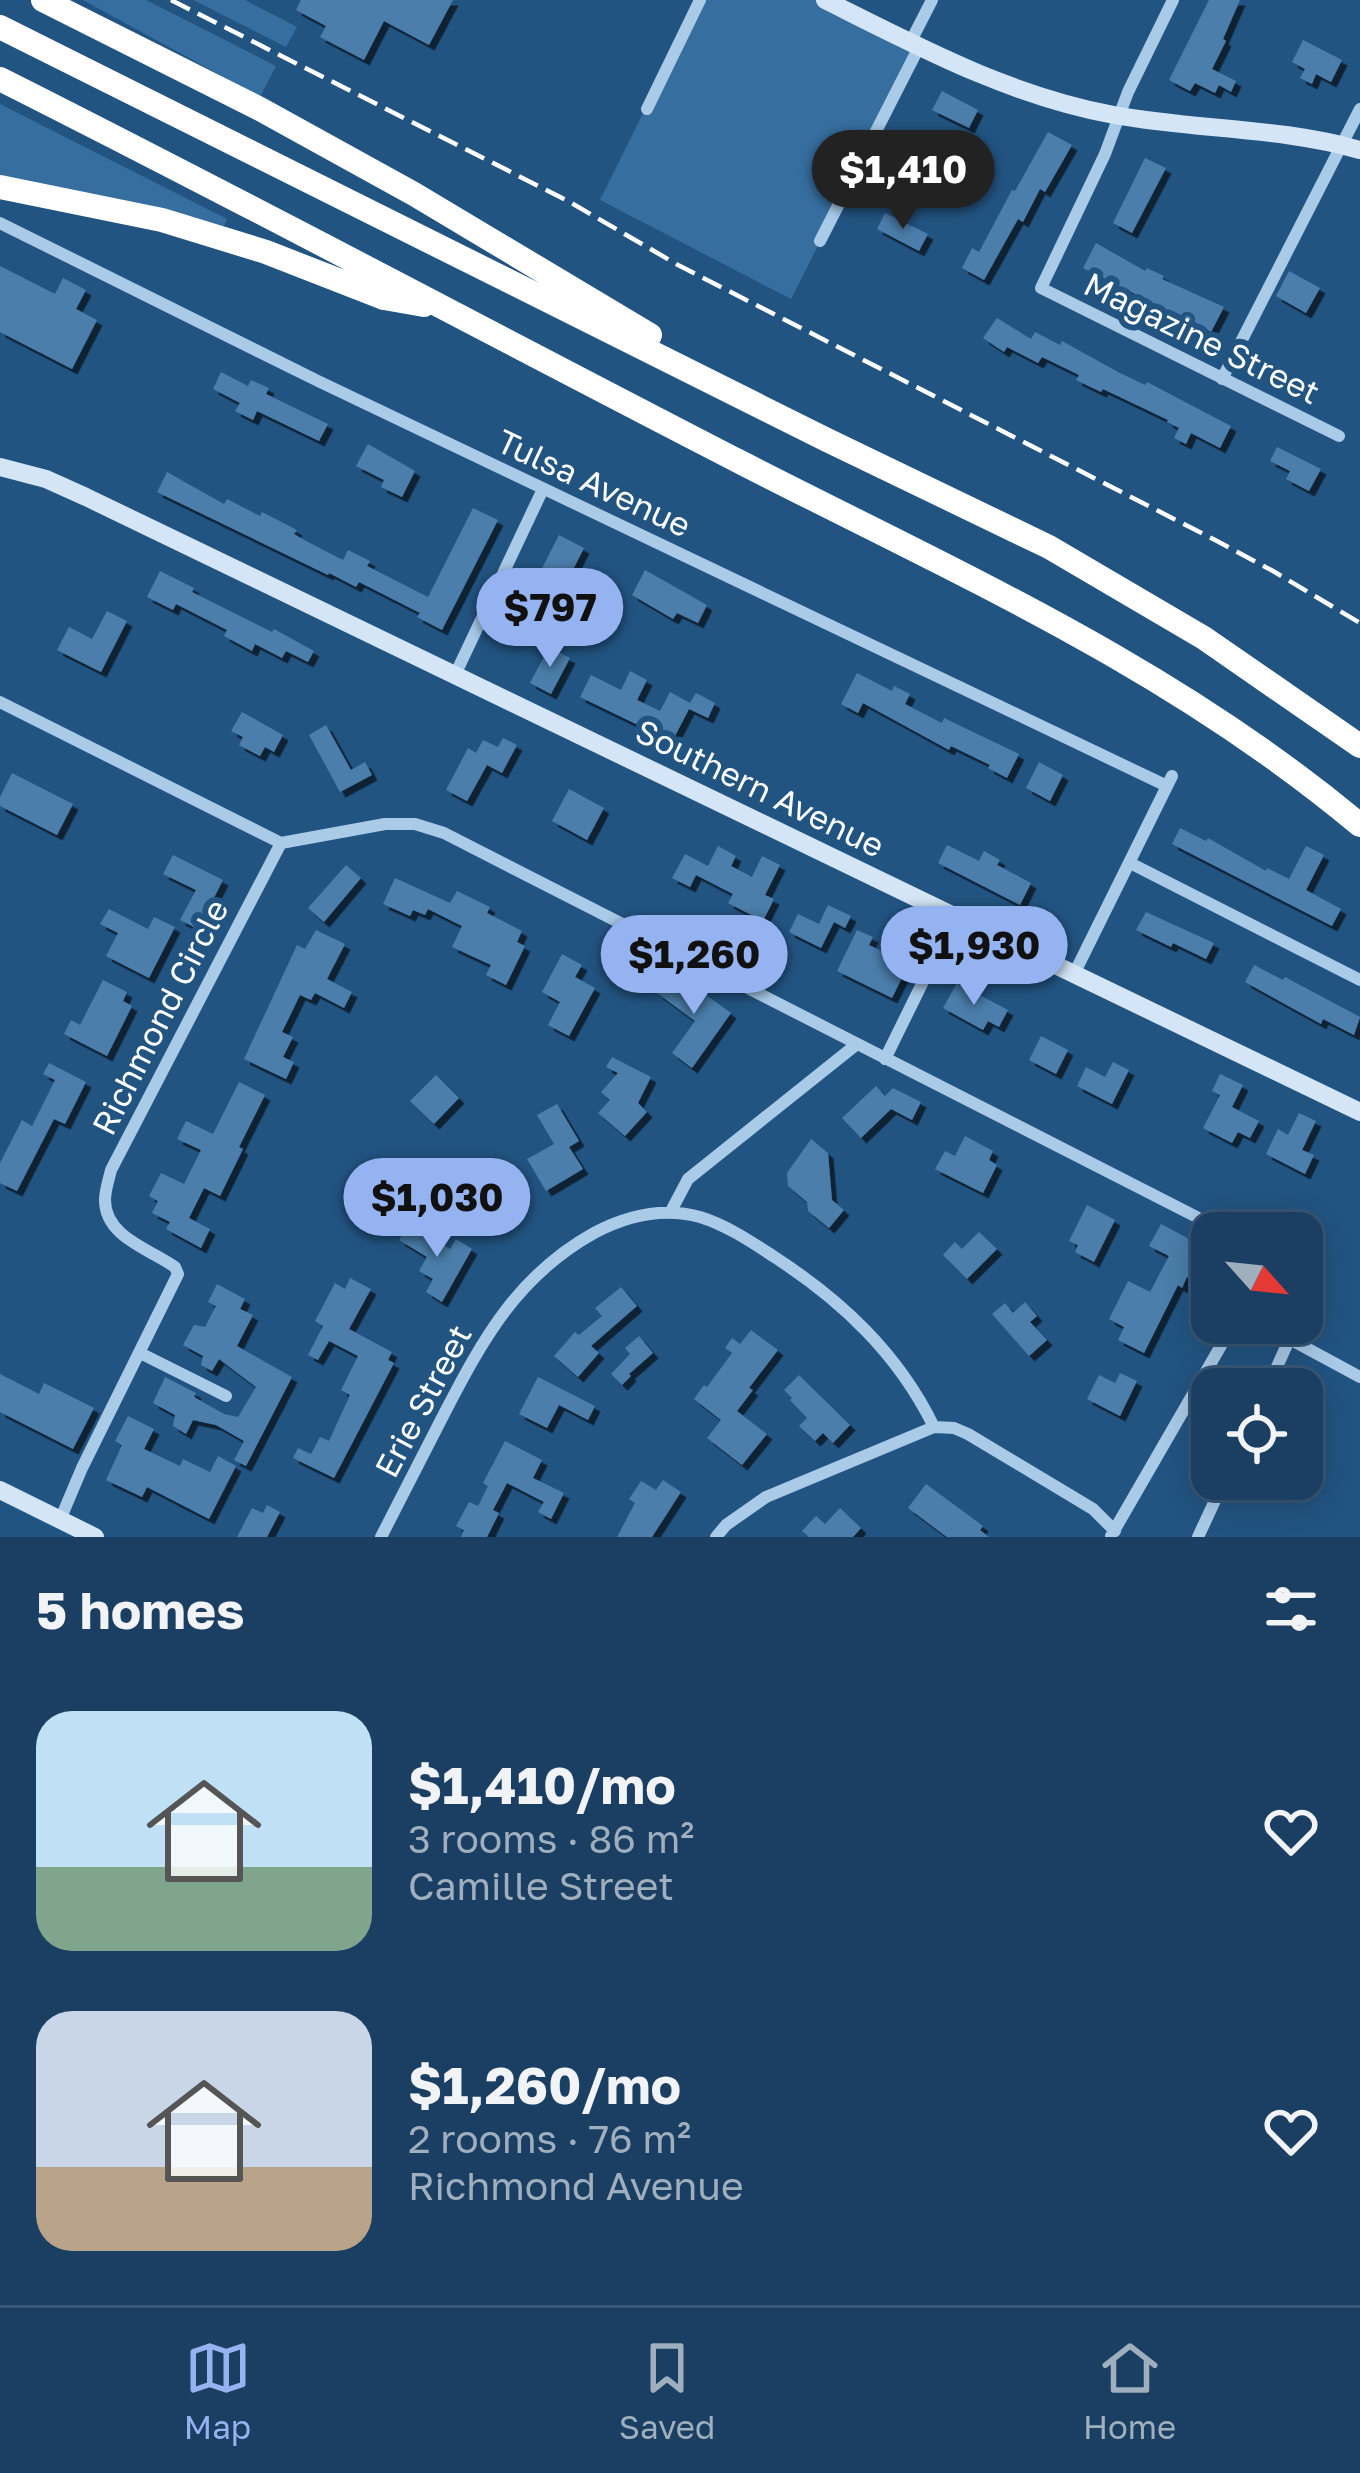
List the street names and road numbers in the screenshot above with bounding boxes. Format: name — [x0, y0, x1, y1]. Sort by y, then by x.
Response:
street label: Magazine Street — [1078, 264, 1326, 411]
street label: Tulsa Avenue — [491, 421, 697, 544]
street label: Southern Avenue — [630, 711, 891, 865]
street label: Richmond Circle — [83, 893, 236, 1141]
street label: Erie Street — [366, 1318, 479, 1484]

